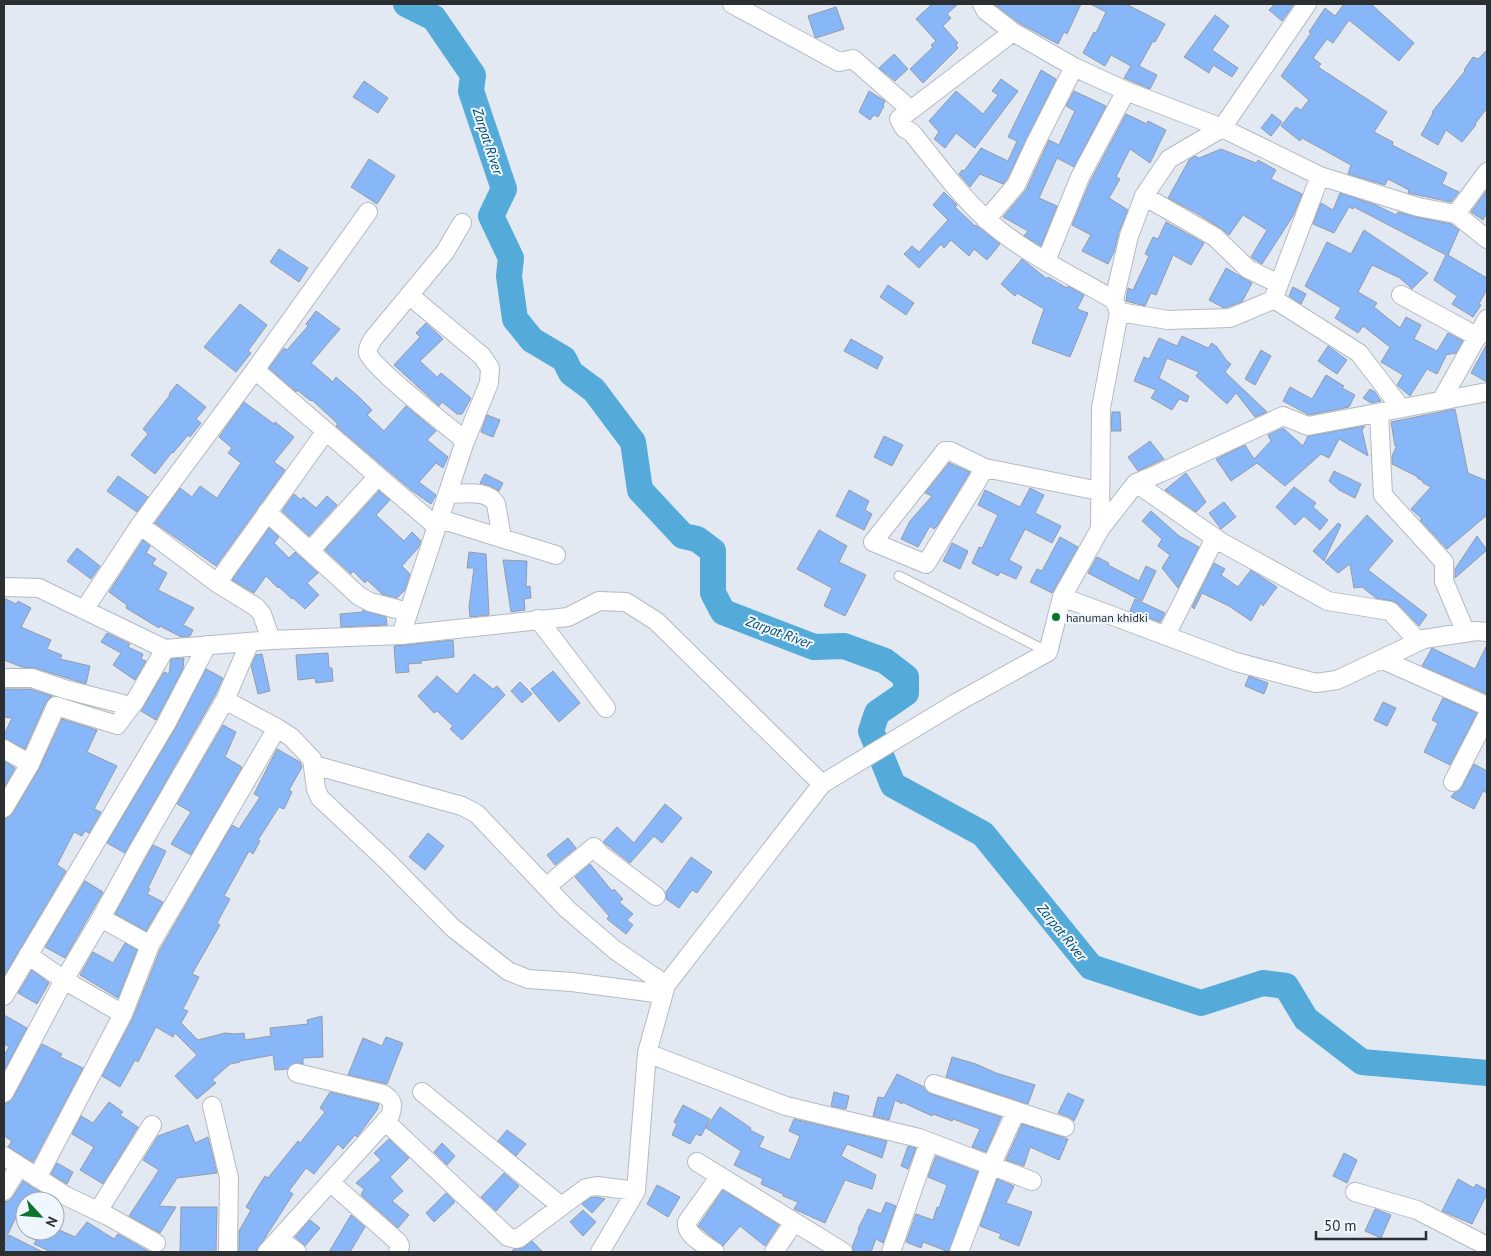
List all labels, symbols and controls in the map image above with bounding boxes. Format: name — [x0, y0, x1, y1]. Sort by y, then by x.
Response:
water label: Zarpat River — [468, 105, 508, 178]
place label: hanuman khidki — [1066, 610, 1148, 625]
water label: Zarpat River — [743, 611, 816, 653]
marker: hanuman khidki — [1050, 611, 1062, 623]
water label: Zarpat River — [1033, 899, 1092, 966]
north arrow — [15, 1191, 65, 1241]
scale bar — [1316, 1208, 1426, 1240]
text: N — [42, 1214, 62, 1230]
text: 50 m — [1324, 1216, 1357, 1235]

